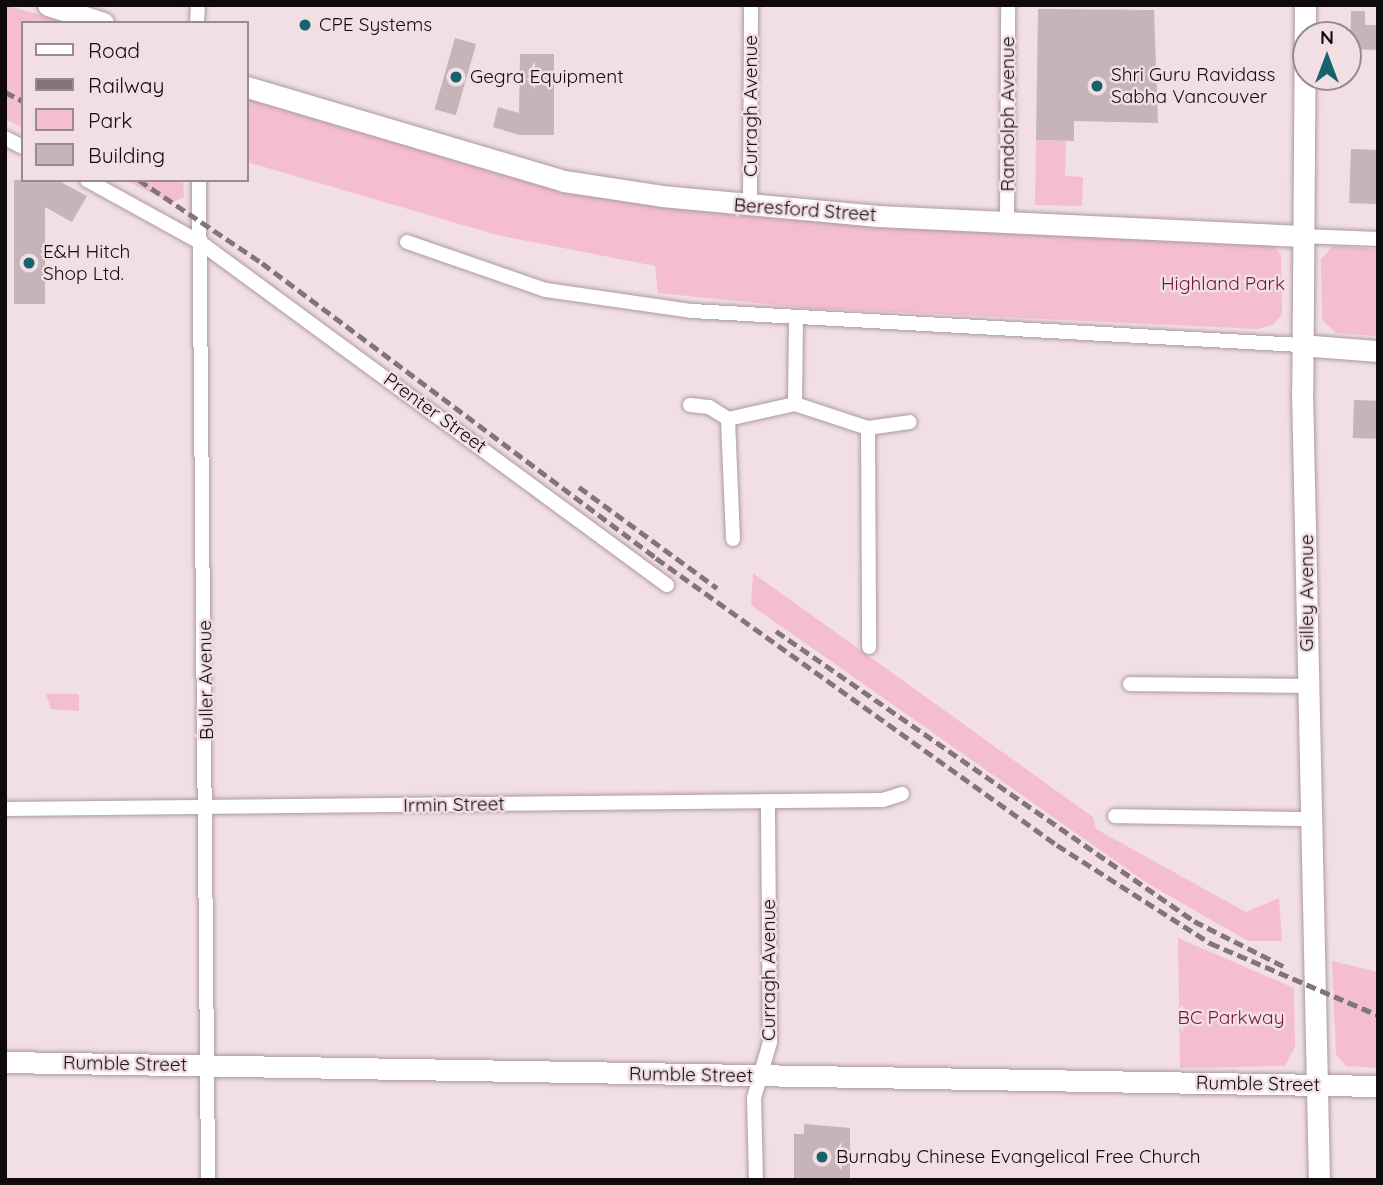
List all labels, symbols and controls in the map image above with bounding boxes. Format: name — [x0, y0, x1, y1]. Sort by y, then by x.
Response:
place label: CPE Systems — [319, 14, 432, 36]
marker: CPE Systems — [297, 17, 313, 33]
legend — [21, 21, 248, 182]
north arrow — [1292, 21, 1362, 91]
text: N — [1320, 25, 1334, 49]
street label: Curragh Avenue — [740, 35, 762, 177]
street label: Randolph Avenue — [997, 36, 1019, 192]
text: Road — [88, 37, 140, 63]
place label: Shri Guru Ravidass Sabha Vancouver — [1111, 64, 1275, 108]
place label: Gegra Equipment — [470, 66, 624, 88]
marker: Gegra Equipment — [448, 69, 464, 85]
text: Railway — [88, 72, 164, 98]
marker: Shri Guru Ravidass Sabha Vancouver — [1089, 78, 1105, 94]
text: Park — [88, 107, 132, 133]
text: Building — [88, 142, 165, 168]
street label: Beresford Street — [733, 194, 877, 226]
place label: E&H Hitch Shop Ltd. — [43, 241, 130, 285]
marker: E&H Hitch Shop Ltd. — [21, 255, 37, 271]
park label: Highland Park — [1161, 273, 1285, 295]
street label: Prenter Street — [379, 368, 491, 458]
street label: Gilley Avenue — [1296, 534, 1318, 652]
street label: Buller Avenue — [194, 620, 218, 740]
street label: Irmin Street — [403, 793, 505, 817]
street label: Curragh Avenue — [758, 899, 780, 1041]
park label: BC Parkway — [1178, 1007, 1284, 1029]
street label: Rumble Street — [63, 1052, 187, 1076]
street label: Rumble Street — [629, 1063, 753, 1087]
street label: Rumble Street — [1196, 1072, 1320, 1096]
place label: Burnaby Chinese Evangelical Free Church — [836, 1146, 1201, 1168]
marker: Burnaby Chinese Evangelical Free Church — [814, 1149, 830, 1165]

